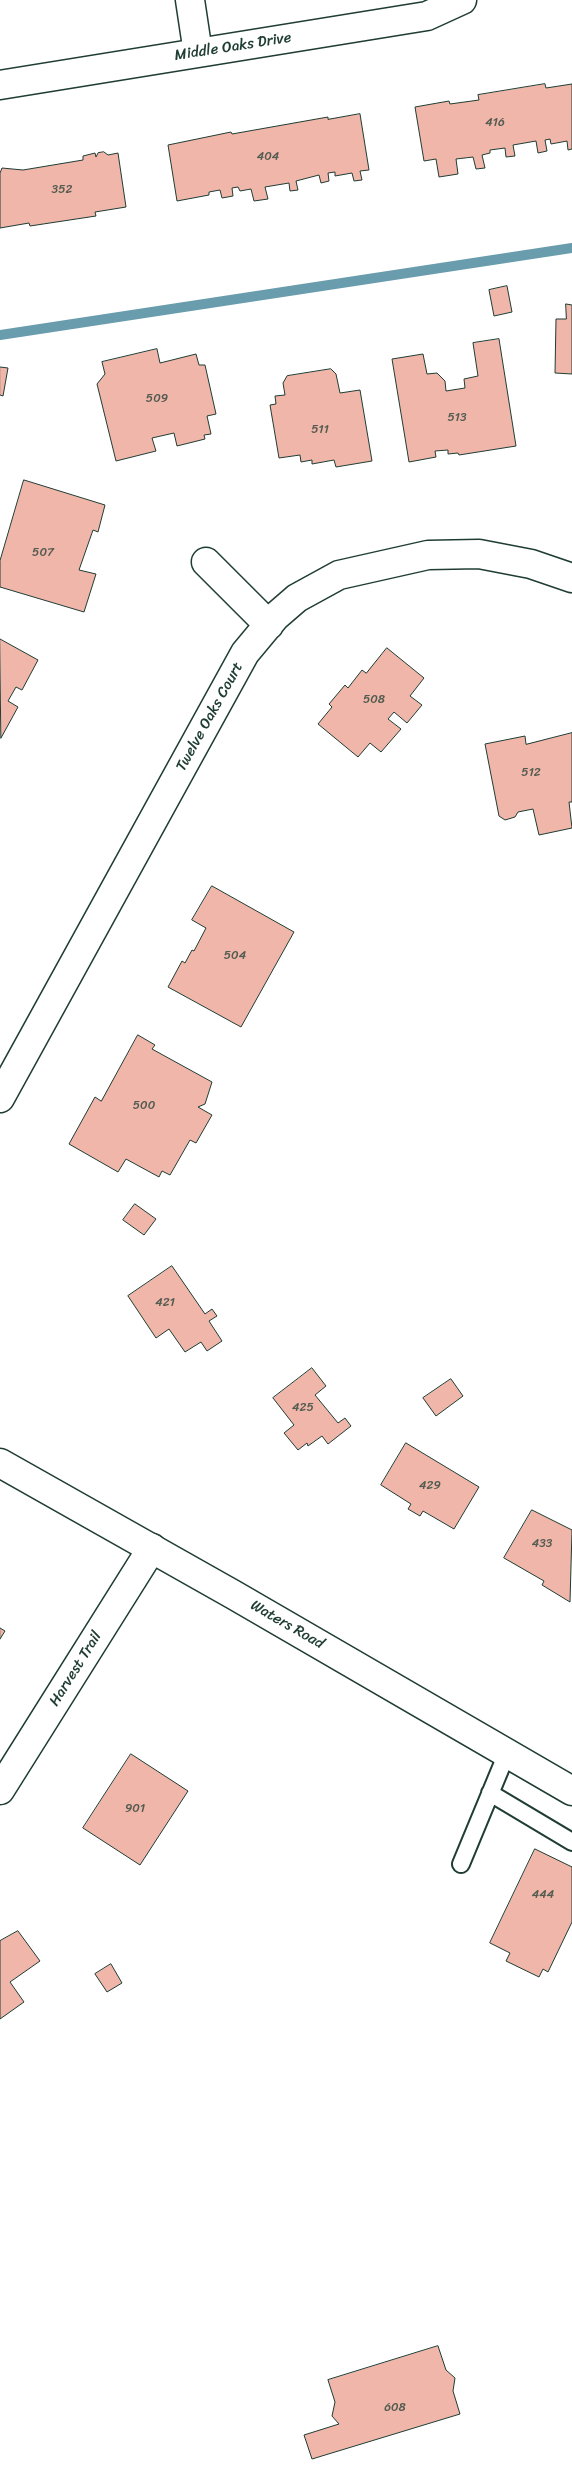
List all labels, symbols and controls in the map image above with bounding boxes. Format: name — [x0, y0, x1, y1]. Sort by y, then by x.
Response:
street label: Middle Oaks Drive — [173, 29, 293, 65]
house number: 416 — [485, 116, 505, 130]
house number: 404 — [257, 150, 279, 164]
house number: 352 — [52, 183, 72, 197]
house number: 509 — [146, 392, 168, 406]
house number: 513 — [447, 411, 467, 425]
house number: 511 — [311, 423, 329, 437]
house number: 507 — [32, 546, 54, 560]
street label: Twelve Oaks Court — [173, 659, 247, 775]
house number: 508 — [363, 693, 385, 707]
house number: 512 — [521, 766, 541, 780]
house number: 504 — [224, 949, 246, 963]
house number: 500 — [133, 1099, 155, 1113]
house number: 421 — [155, 1296, 175, 1310]
house number: 425 — [292, 1401, 314, 1415]
house number: 429 — [419, 1479, 441, 1493]
house number: 433 — [532, 1537, 552, 1551]
street label: Waters Road — [247, 1597, 327, 1653]
street label: Harvest Trail — [46, 1628, 106, 1710]
house number: 901 — [125, 1802, 145, 1816]
house number: 444 — [532, 1888, 554, 1902]
house number: 608 — [384, 2401, 406, 2415]

